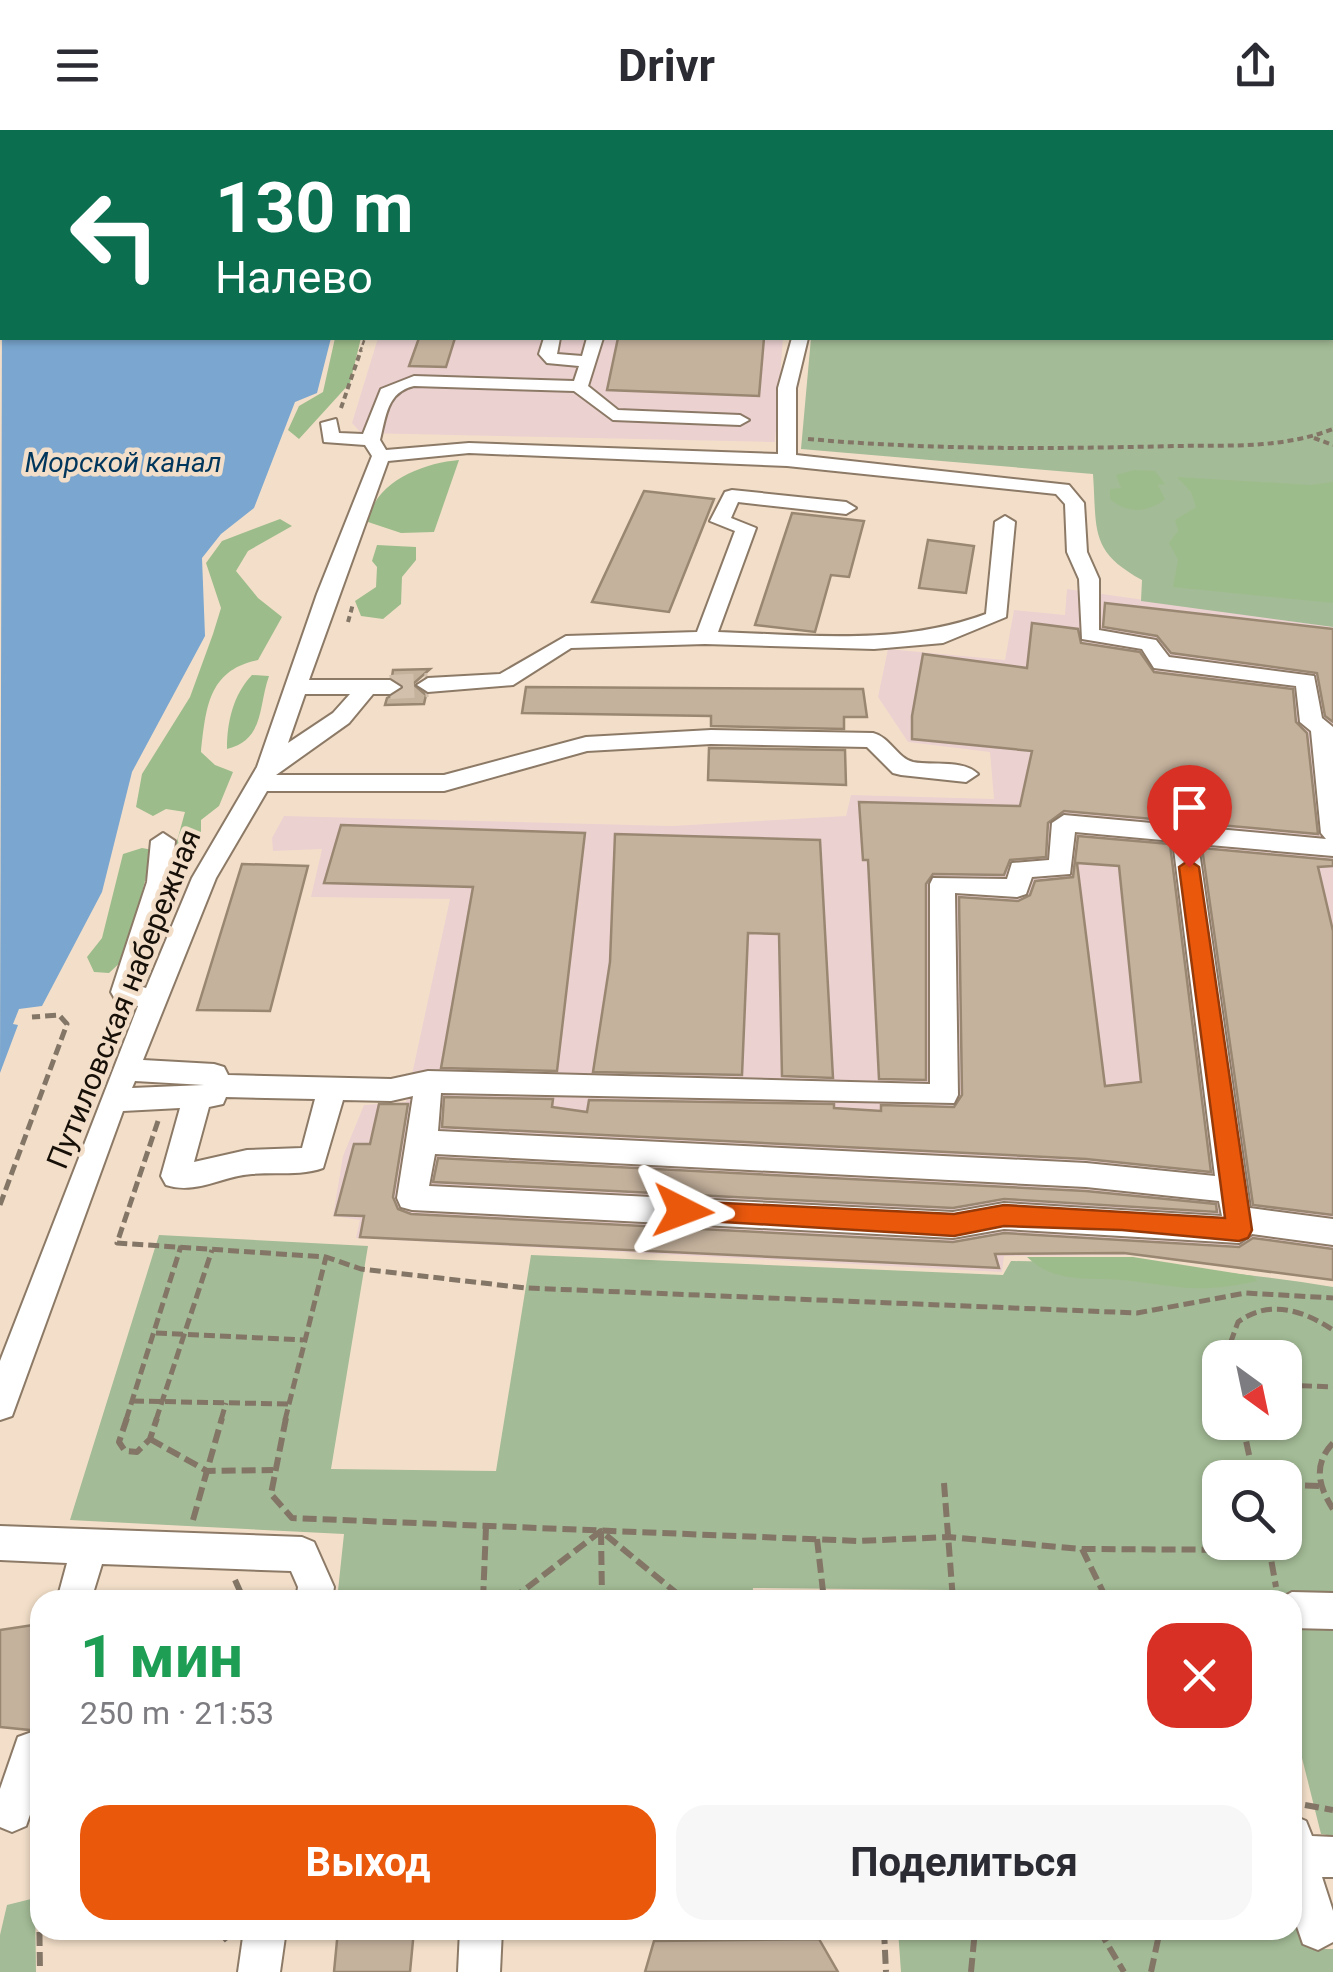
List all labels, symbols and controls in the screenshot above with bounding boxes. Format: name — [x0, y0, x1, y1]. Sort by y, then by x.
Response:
icon: menu — [50, 38, 105, 93]
icon: share — [1228, 38, 1283, 93]
text: Drivr — [618, 39, 715, 92]
text: 130 m — [215, 167, 414, 249]
icon: left — [50, 170, 180, 300]
text: Налево — [215, 251, 373, 304]
water label: Морской канал — [25, 446, 221, 479]
pin — [1147, 765, 1232, 868]
icon: arrive — [1162, 780, 1217, 835]
street label: Путиловская набережная — [39, 824, 208, 1174]
position arrow — [631, 1159, 735, 1263]
north arrow — [1202, 1340, 1302, 1440]
map controls — [1202, 1340, 1302, 1560]
button: search — [1202, 1460, 1302, 1560]
text: 1 мин — [80, 1621, 243, 1692]
button: close — [1147, 1623, 1252, 1728]
text: 250 m · 21:53 — [80, 1694, 274, 1732]
button: Выход — [80, 1805, 656, 1920]
button: Поделиться — [676, 1805, 1252, 1920]

